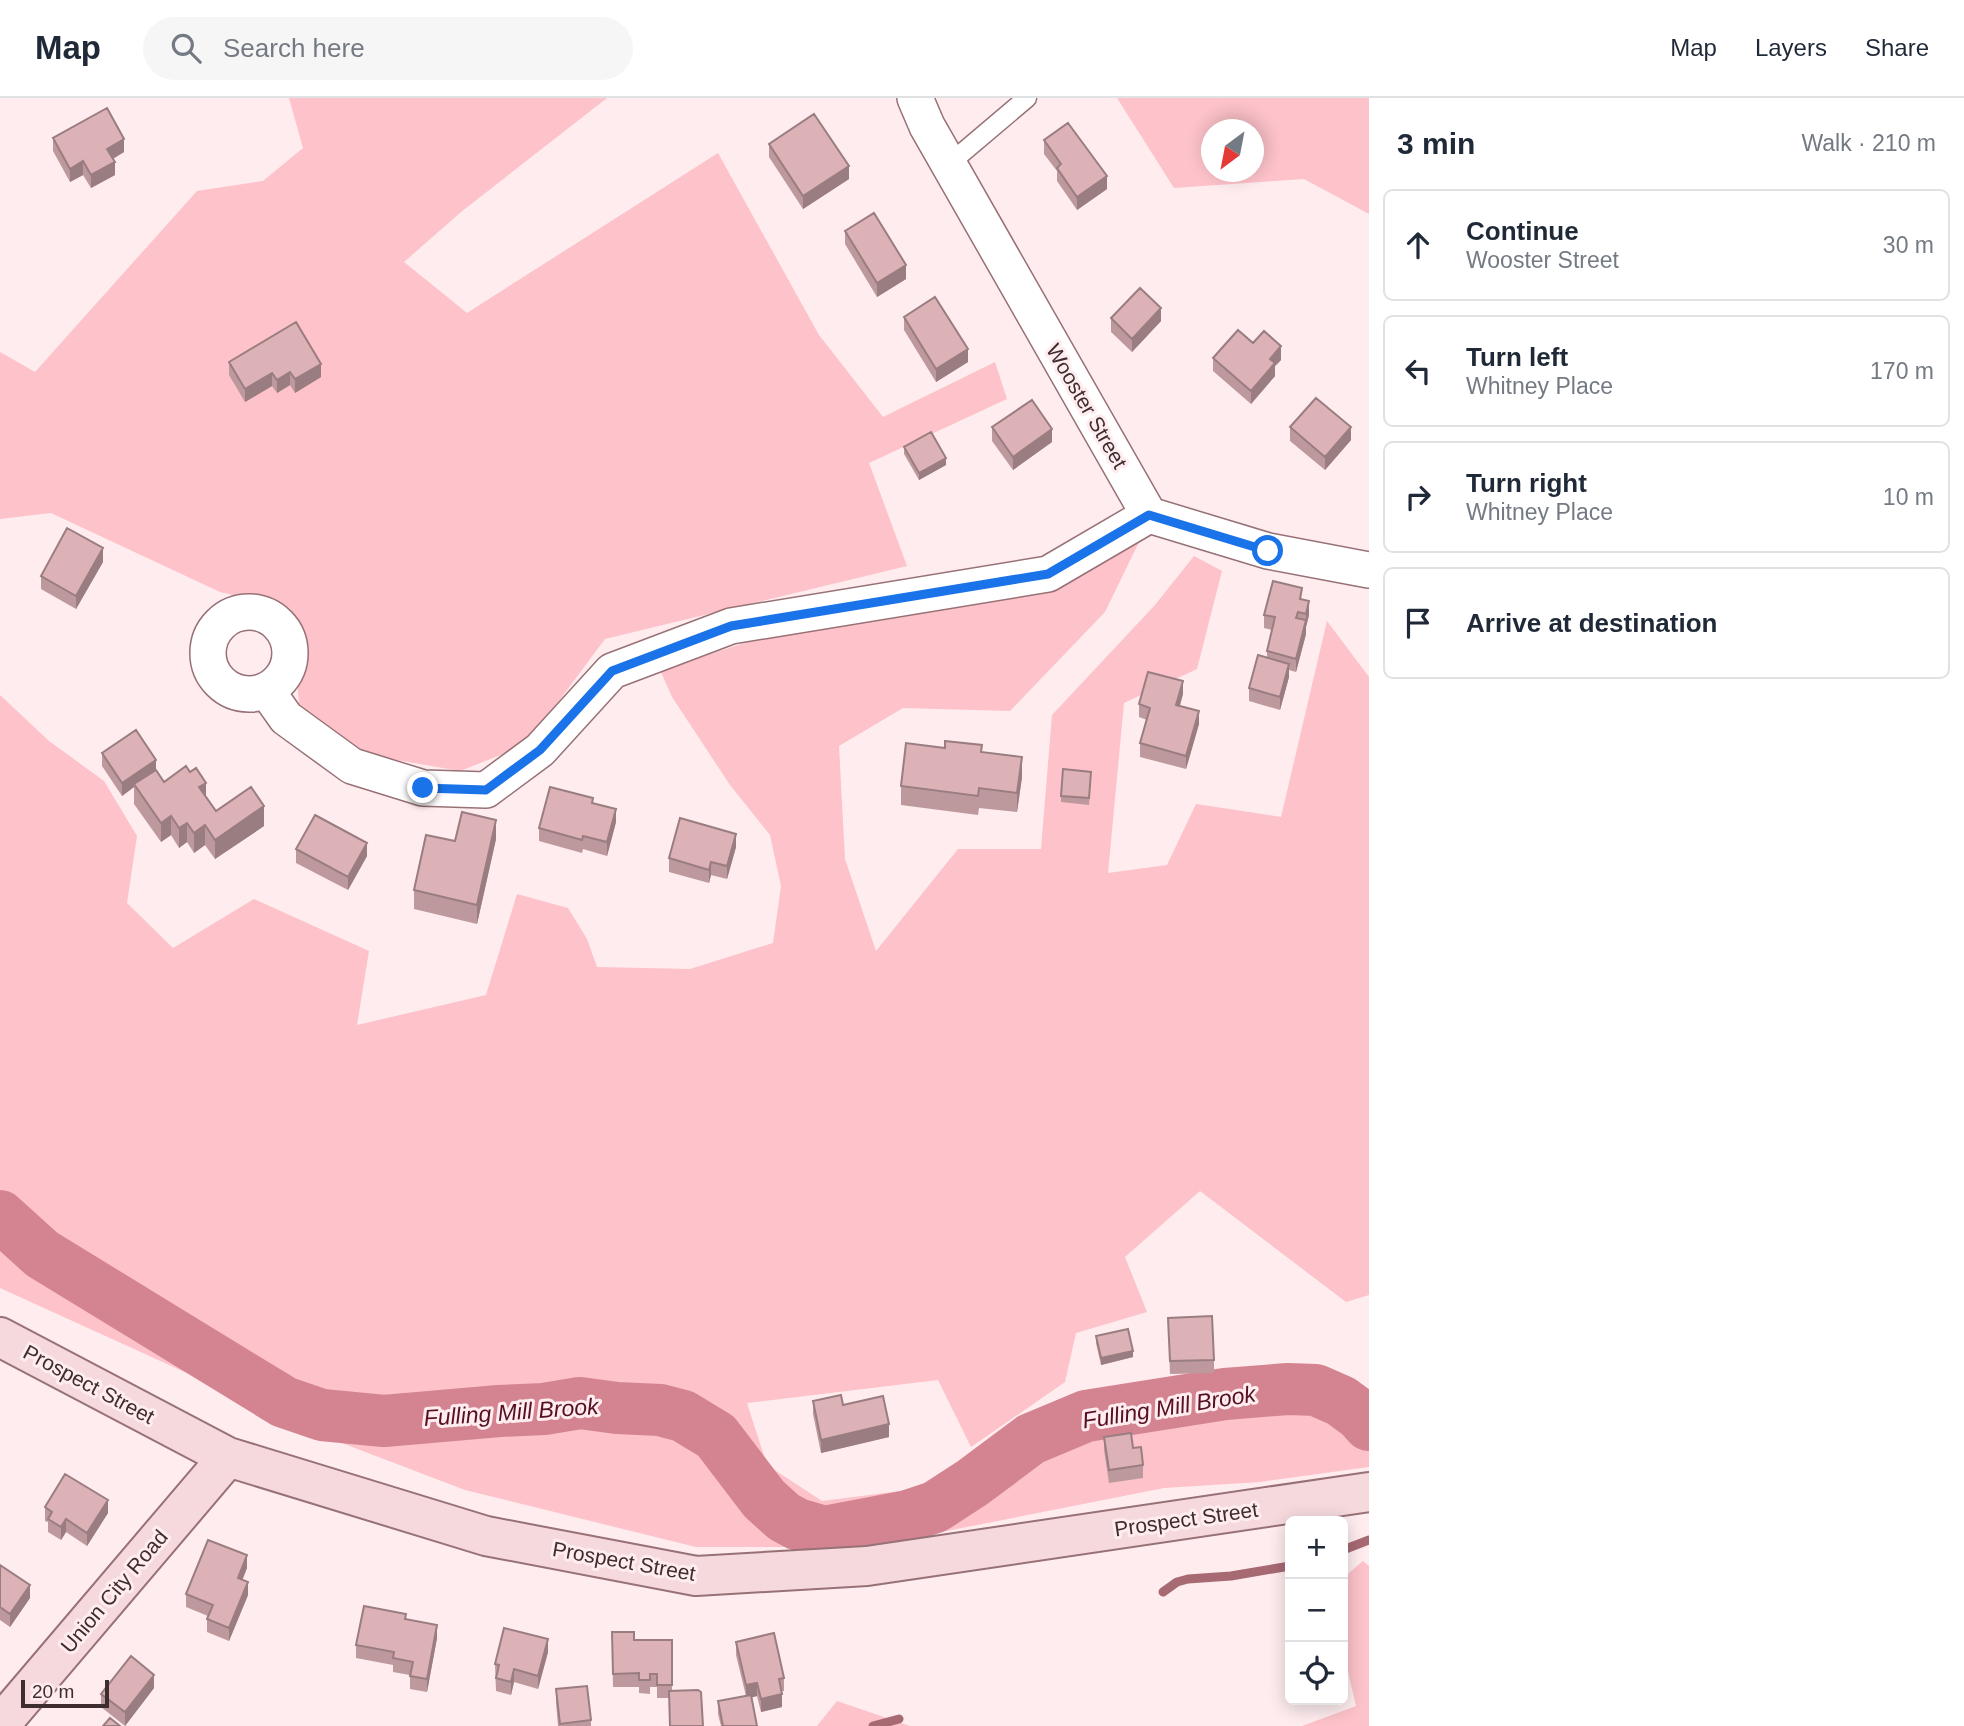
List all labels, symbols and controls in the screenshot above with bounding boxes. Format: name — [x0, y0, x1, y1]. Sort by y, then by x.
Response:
search box — [143, 17, 633, 80]
text: Map — [35, 29, 101, 66]
icon: search — [167, 29, 205, 67]
text: Search here — [223, 33, 365, 63]
text: Map — [1670, 34, 1717, 61]
text: Layers — [1755, 34, 1827, 61]
text: Share — [1865, 34, 1929, 61]
north arrow — [1201, 119, 1264, 182]
text: 3 min — [1397, 127, 1475, 160]
text: Walk · 210 m — [1801, 130, 1936, 156]
text: Continue — [1466, 216, 1579, 246]
icon: ahead — [1399, 226, 1437, 264]
text: 30 m — [1883, 232, 1934, 258]
text: Wooster Street — [1466, 247, 1619, 273]
street label: Wooster Street — [1042, 340, 1132, 472]
text: Turn left — [1466, 342, 1568, 372]
icon: left — [1399, 352, 1437, 390]
text: 170 m — [1870, 358, 1934, 384]
text: Whitney Place — [1466, 373, 1613, 399]
text: Turn right — [1466, 468, 1587, 498]
icon: right — [1399, 478, 1437, 516]
text: 10 m — [1883, 484, 1934, 510]
text: Whitney Place — [1466, 499, 1613, 525]
route start — [1252, 535, 1283, 566]
icon: arrive — [1399, 604, 1437, 642]
text: Arrive at destination — [1466, 608, 1717, 638]
route end — [407, 772, 438, 803]
street label: Prospect Street — [20, 1340, 158, 1428]
water label: Fulling Mill Brook — [1080, 1380, 1259, 1434]
water label: Fulling Mill Brook — [423, 1393, 601, 1431]
street label: Prospect Street — [1113, 1498, 1259, 1540]
map controls — [1285, 1516, 1348, 1705]
button: + — [1285, 1516, 1348, 1579]
street label: Union City Road — [56, 1525, 172, 1657]
street label: Prospect Street — [551, 1537, 697, 1585]
button: − — [1285, 1579, 1348, 1642]
button: locate — [1285, 1642, 1348, 1705]
scale bar — [21, 1677, 108, 1709]
text: 20 m — [32, 1681, 74, 1702]

